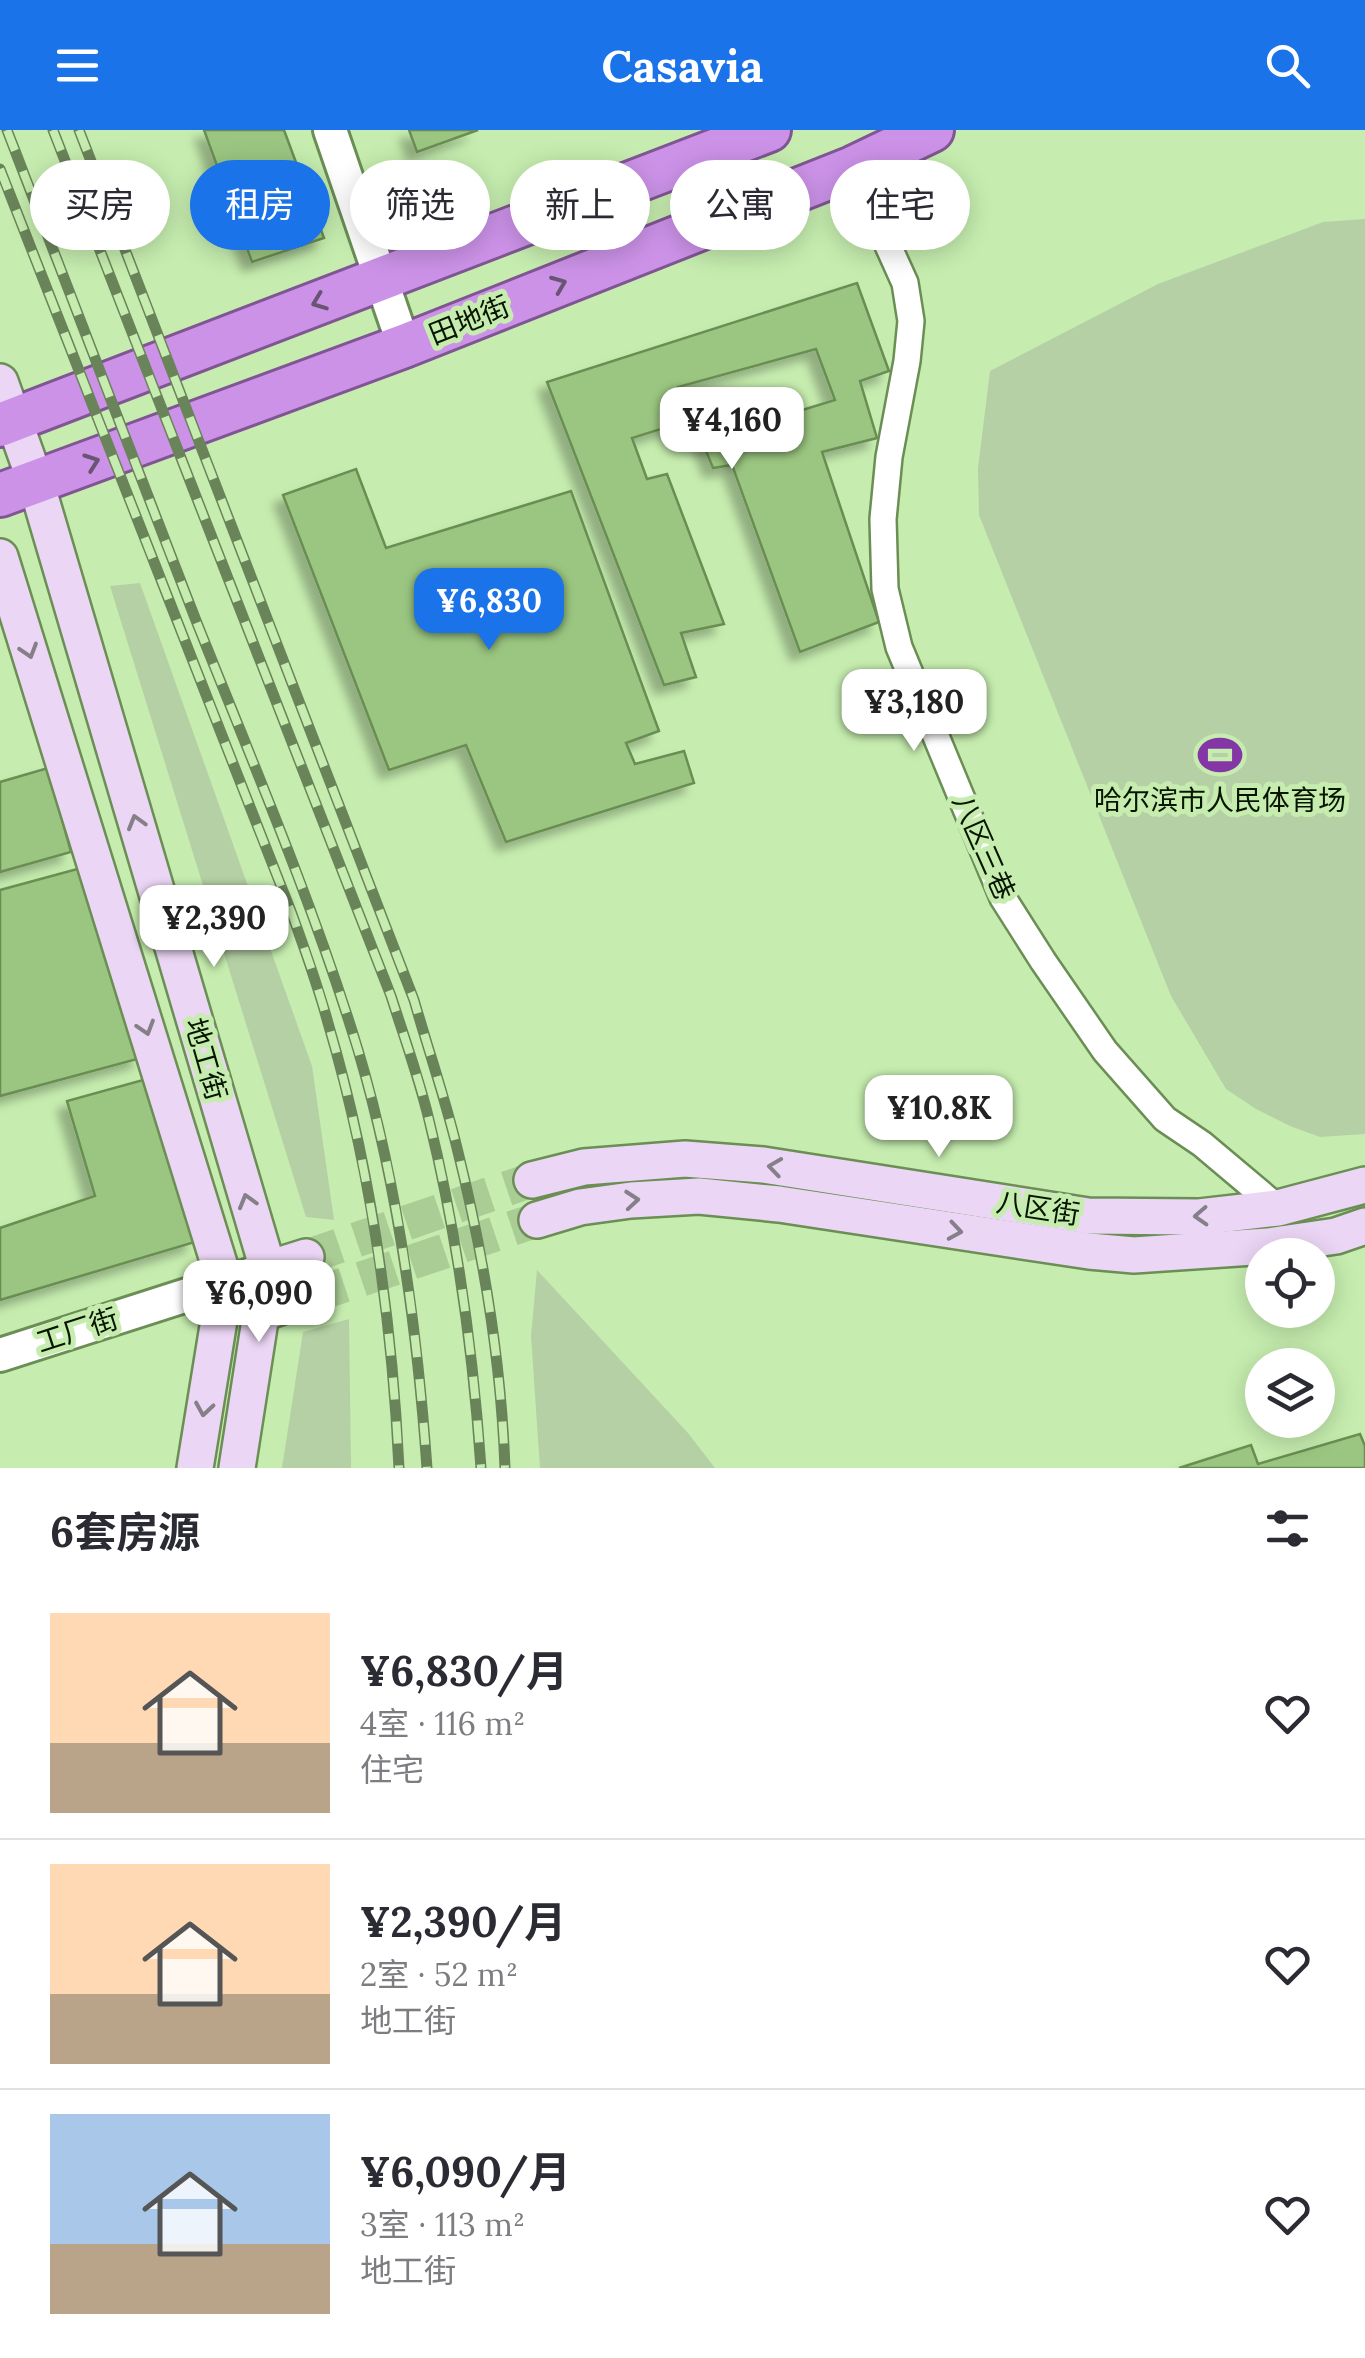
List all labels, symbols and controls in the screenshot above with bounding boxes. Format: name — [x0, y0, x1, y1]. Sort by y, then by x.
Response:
text: Casavia — [602, 37, 763, 94]
icon: menu — [50, 38, 105, 93]
icon: search — [1260, 38, 1315, 93]
chip: 买房 — [30, 160, 170, 250]
chip: 租房 — [190, 160, 330, 250]
chip: 筛选 — [350, 160, 490, 250]
chip: 新上 — [510, 160, 650, 250]
chip: 公寓 — [670, 160, 810, 250]
chip: 住宅 — [830, 160, 970, 250]
one-way arrow — [549, 276, 567, 296]
street label: 田地街 — [423, 288, 515, 352]
one-way arrow — [311, 291, 328, 311]
pin: ¥4,160 — [651, 387, 813, 472]
text: ¥4,160 — [682, 399, 782, 440]
one-way arrow — [82, 453, 99, 474]
pin: ¥6,830 — [408, 568, 570, 653]
text: ¥6,830 — [436, 580, 542, 621]
one-way arrow — [17, 641, 38, 658]
pin: ¥3,180 — [833, 669, 995, 754]
text: ¥3,180 — [864, 681, 964, 722]
sports icon: 哈尔滨市人民体育场 — [1196, 731, 1244, 779]
place label: 哈尔滨市人民体育场 — [1094, 782, 1346, 818]
street label: 八区三巷 — [945, 789, 1023, 905]
one-way arrow — [127, 814, 148, 831]
pin: ¥2,390 — [133, 885, 295, 970]
text: ¥2,390 — [162, 897, 266, 938]
street label: 地工街 — [177, 1014, 235, 1104]
one-way arrow — [134, 1019, 155, 1036]
pin: ¥10.8K — [858, 1075, 1020, 1160]
text: ¥10.8K — [887, 1087, 991, 1128]
one-way arrow — [767, 1157, 783, 1178]
street label: 八区街 — [994, 1184, 1082, 1232]
one-way arrow — [625, 1190, 641, 1212]
one-way arrow — [238, 1193, 259, 1210]
one-way arrow — [1193, 1205, 1209, 1226]
one-way arrow — [947, 1219, 963, 1240]
map controls — [1245, 1238, 1335, 1438]
button: locate — [1245, 1238, 1335, 1328]
pin: ¥6,090 — [178, 1260, 340, 1345]
text: ¥6,090 — [205, 1272, 313, 1313]
street label: 工厂街 — [31, 1300, 123, 1360]
button: layers — [1245, 1348, 1335, 1438]
one-way arrow — [194, 1401, 215, 1417]
icon: filters — [1260, 1501, 1315, 1556]
text: 6套房源 — [50, 1505, 200, 1559]
text: ¥6,830/月 — [360, 1644, 568, 1698]
icon: home — [130, 1653, 250, 1773]
icon: heart — [1260, 1686, 1315, 1741]
text: 4室 · 116 m² — [360, 1703, 525, 1744]
text: 住宅 — [360, 1749, 424, 1790]
text: ¥2,390/月 — [360, 1895, 566, 1949]
icon: home — [130, 1904, 250, 2024]
icon: heart — [1260, 1937, 1315, 1992]
text: 2室 · 52 m² — [360, 1954, 518, 1995]
text: 地工街 — [360, 2000, 456, 2041]
text: ¥6,090/月 — [360, 2145, 571, 2199]
icon: home — [130, 2154, 250, 2274]
icon: heart — [1260, 2187, 1315, 2242]
text: 3室 · 113 m² — [360, 2204, 525, 2245]
text: 地工街 — [360, 2250, 456, 2291]

